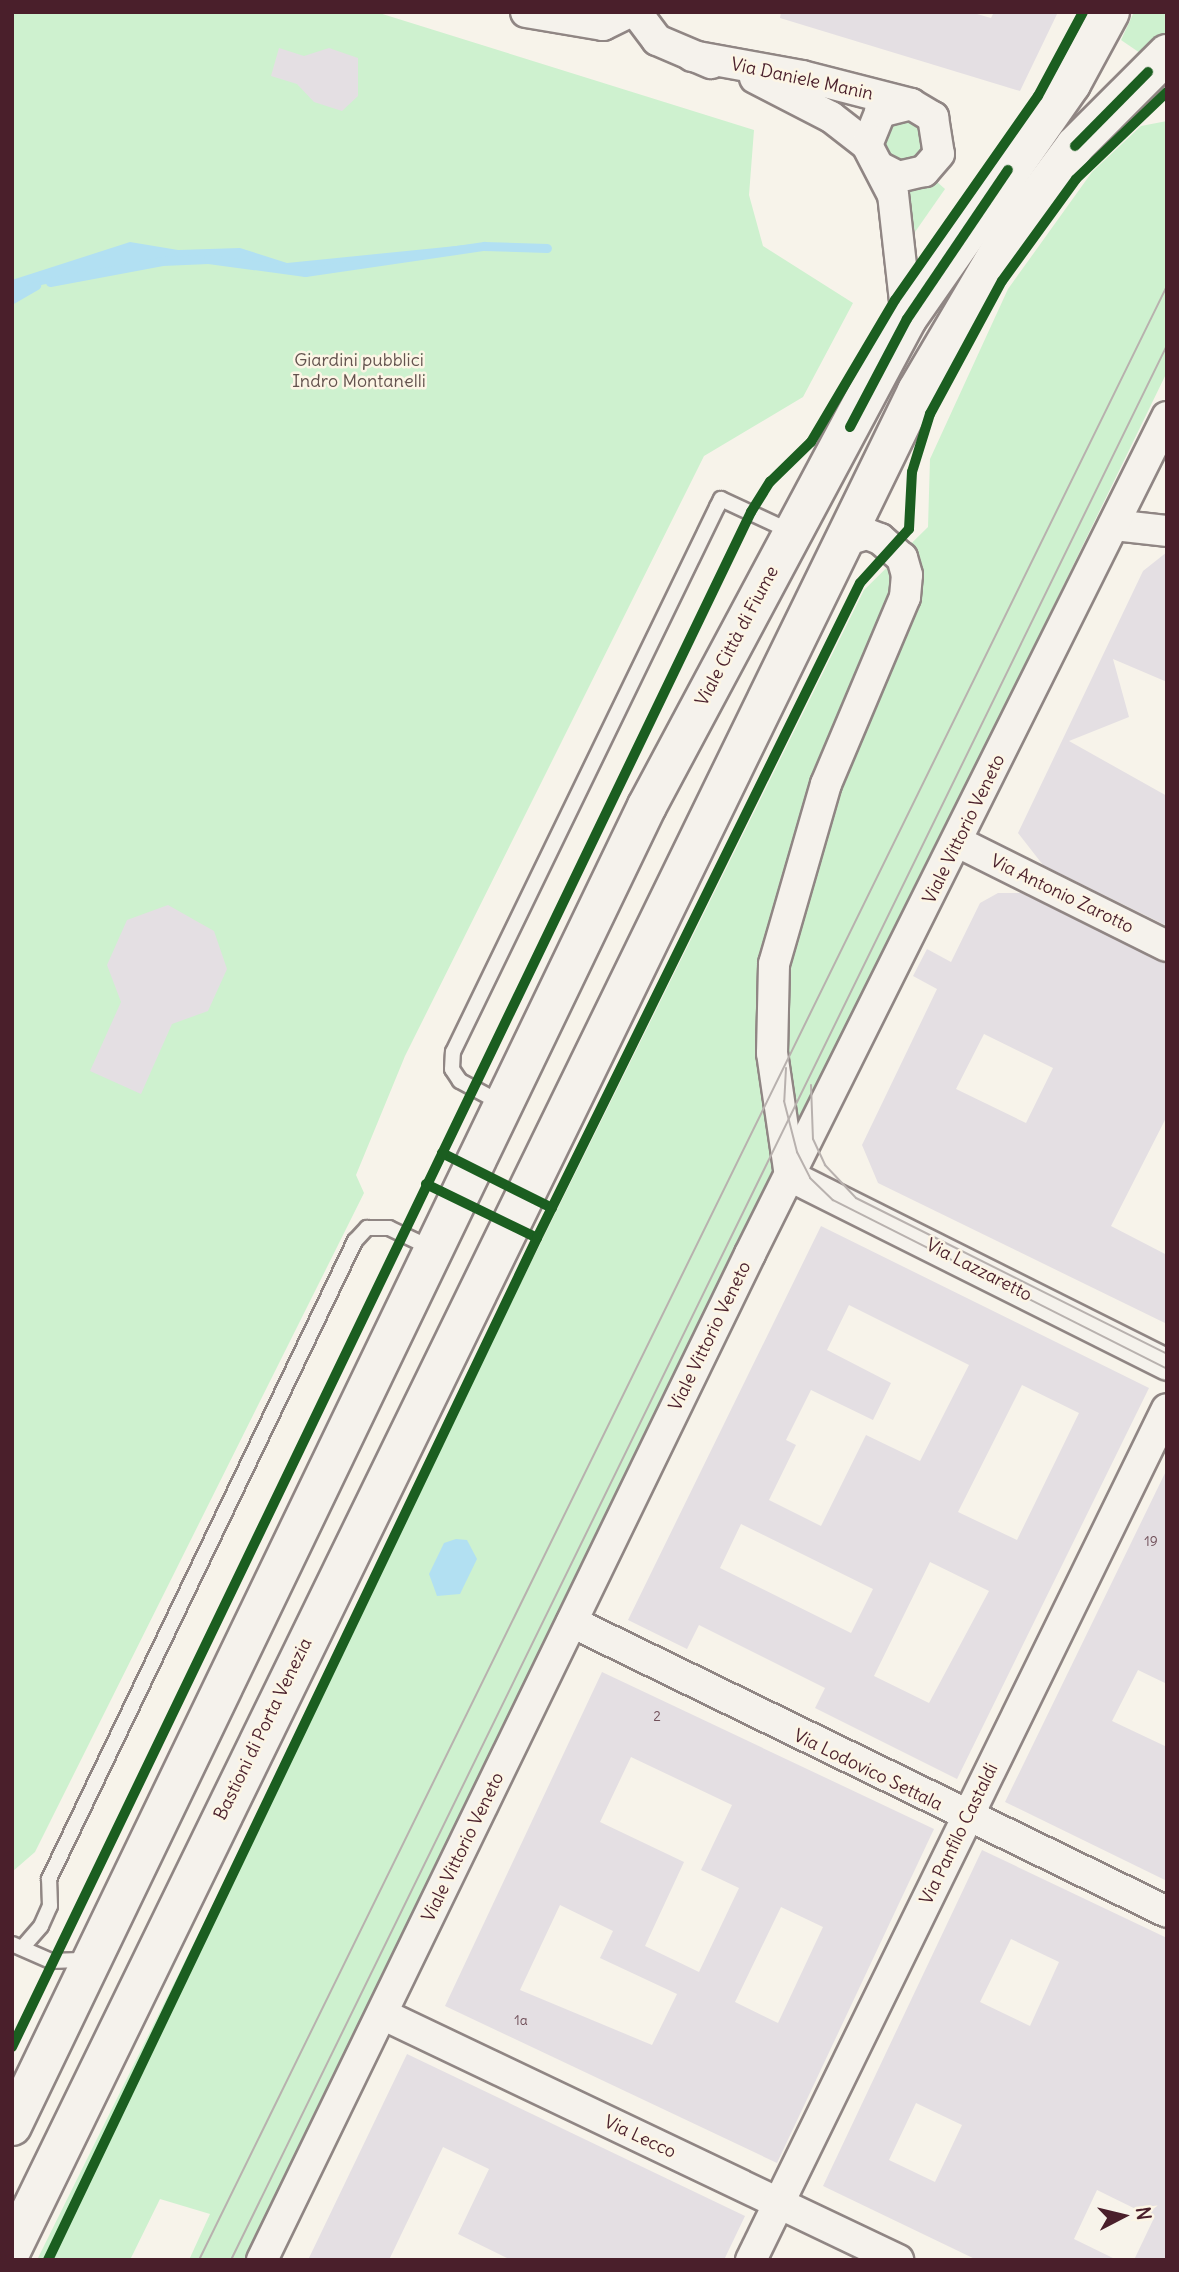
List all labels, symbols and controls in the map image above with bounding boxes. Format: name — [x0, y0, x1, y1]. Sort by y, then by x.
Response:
street label: Via Daniele Manin — [729, 53, 875, 105]
park label: Giardini pubblici Indro Montanelli — [292, 350, 426, 392]
street label: Viale Città di Fiume — [691, 562, 783, 710]
street label: Viale Vittorio Veneto — [918, 751, 1010, 907]
street label: Via Antonio Zarotto — [987, 850, 1137, 938]
street label: Via Lazzaretto — [922, 1234, 1036, 1306]
street label: Viale Vittorio Veneto — [664, 1258, 756, 1414]
house number: 19 — [1144, 1533, 1158, 1549]
street label: Bastioni di Porta Venezia — [209, 1634, 317, 1824]
house number: 2 — [653, 1708, 661, 1724]
street label: Via Lodovico Settala — [790, 1725, 946, 1815]
street label: Via Panfilo Castaldi — [915, 1760, 1003, 1908]
street label: Viale Vittorio Veneto — [417, 1769, 509, 1925]
house number: 1a — [514, 2012, 528, 2028]
street label: Via Lecco — [601, 2111, 679, 2163]
north arrow — [1088, 2181, 1158, 2251]
text: N — [1131, 2205, 1157, 2221]

